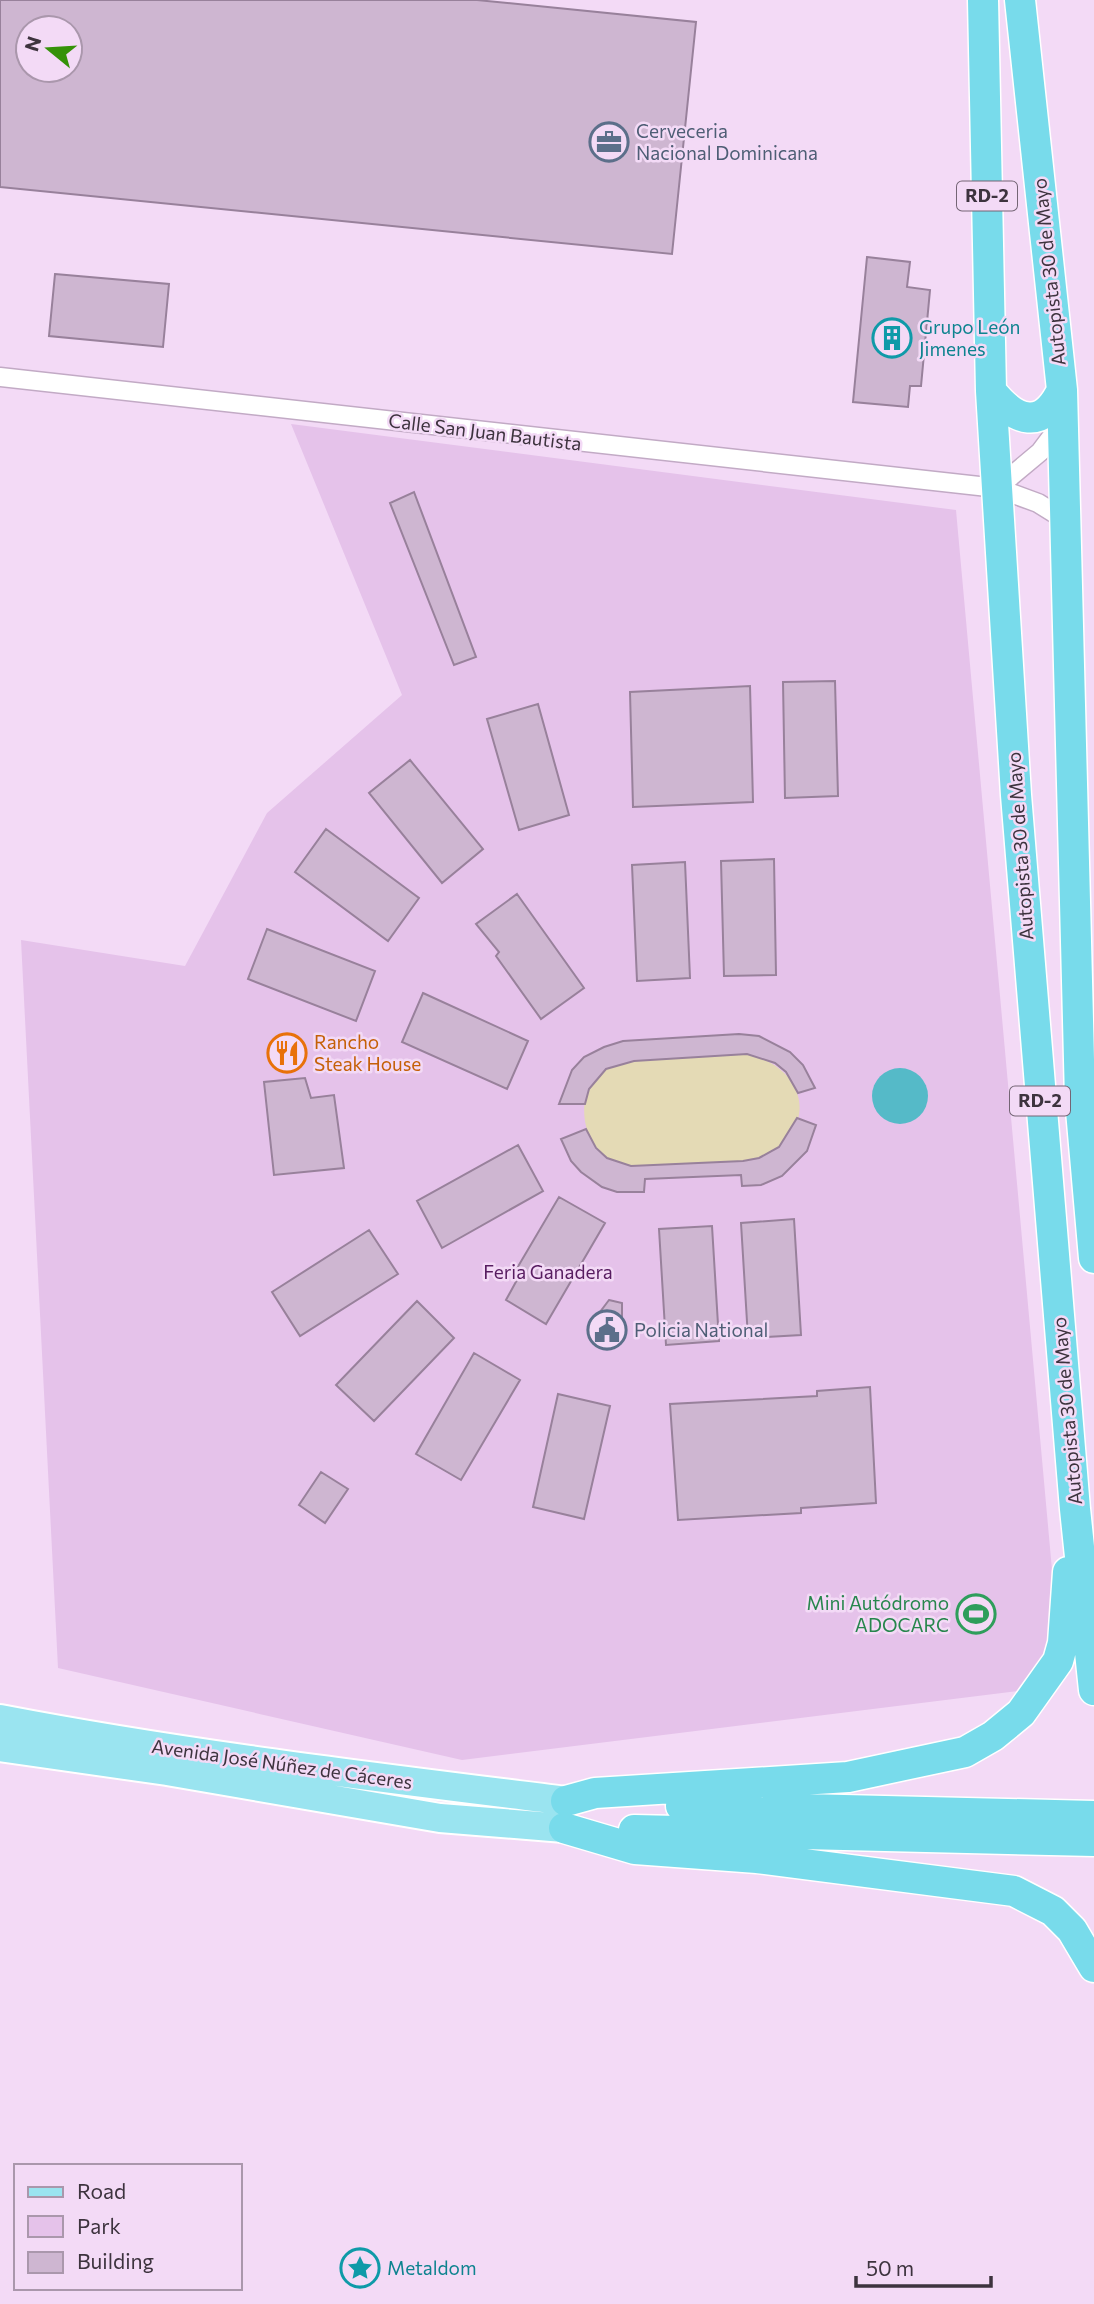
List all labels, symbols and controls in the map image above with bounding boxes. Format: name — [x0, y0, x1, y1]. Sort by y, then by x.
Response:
north arrow — [14, 14, 84, 84]
text: N — [19, 33, 45, 54]
place label: Cerveceria Nacional Dominicana — [636, 119, 818, 164]
office icon: Cerveceria Nacional Dominicana — [588, 121, 630, 163]
street label: Autopista 30 de Mayo — [1027, 177, 1070, 367]
road number: RD-2 — [957, 182, 1017, 210]
place label: Grupo León Jimenes — [919, 315, 1021, 360]
building icon: Grupo León Jimenes — [871, 317, 913, 359]
street label: Calle San Juan Bautista — [387, 408, 583, 455]
street label: Autopista 30 de Mayo — [1001, 751, 1038, 941]
place label: Rancho Steak House — [314, 1030, 421, 1075]
restaurant icon: Rancho Steak House — [266, 1032, 308, 1074]
road number: RD-2 — [1010, 1086, 1070, 1116]
park label: Feria Ganadera — [483, 1260, 613, 1283]
public building icon: Policia National — [586, 1309, 628, 1351]
street label: Autopista 30 de Mayo — [1047, 1316, 1086, 1506]
place label: Policia National — [634, 1318, 768, 1341]
place label: Mini Autódromo ADOCARC — [806, 1591, 949, 1636]
sports icon: Mini Autódromo ADOCARC — [955, 1593, 997, 1635]
street label: Avenida José Núñez de Cáceres — [150, 1734, 414, 1793]
legend — [14, 2164, 242, 2290]
text: Road — [77, 2178, 126, 2203]
text: Park — [77, 2213, 121, 2238]
scale bar — [856, 2244, 991, 2288]
place icon: Metaldom — [339, 2247, 381, 2289]
text: Building — [77, 2248, 154, 2273]
text: 50 m — [866, 2255, 914, 2280]
place label: Metaldom — [387, 2256, 476, 2279]

